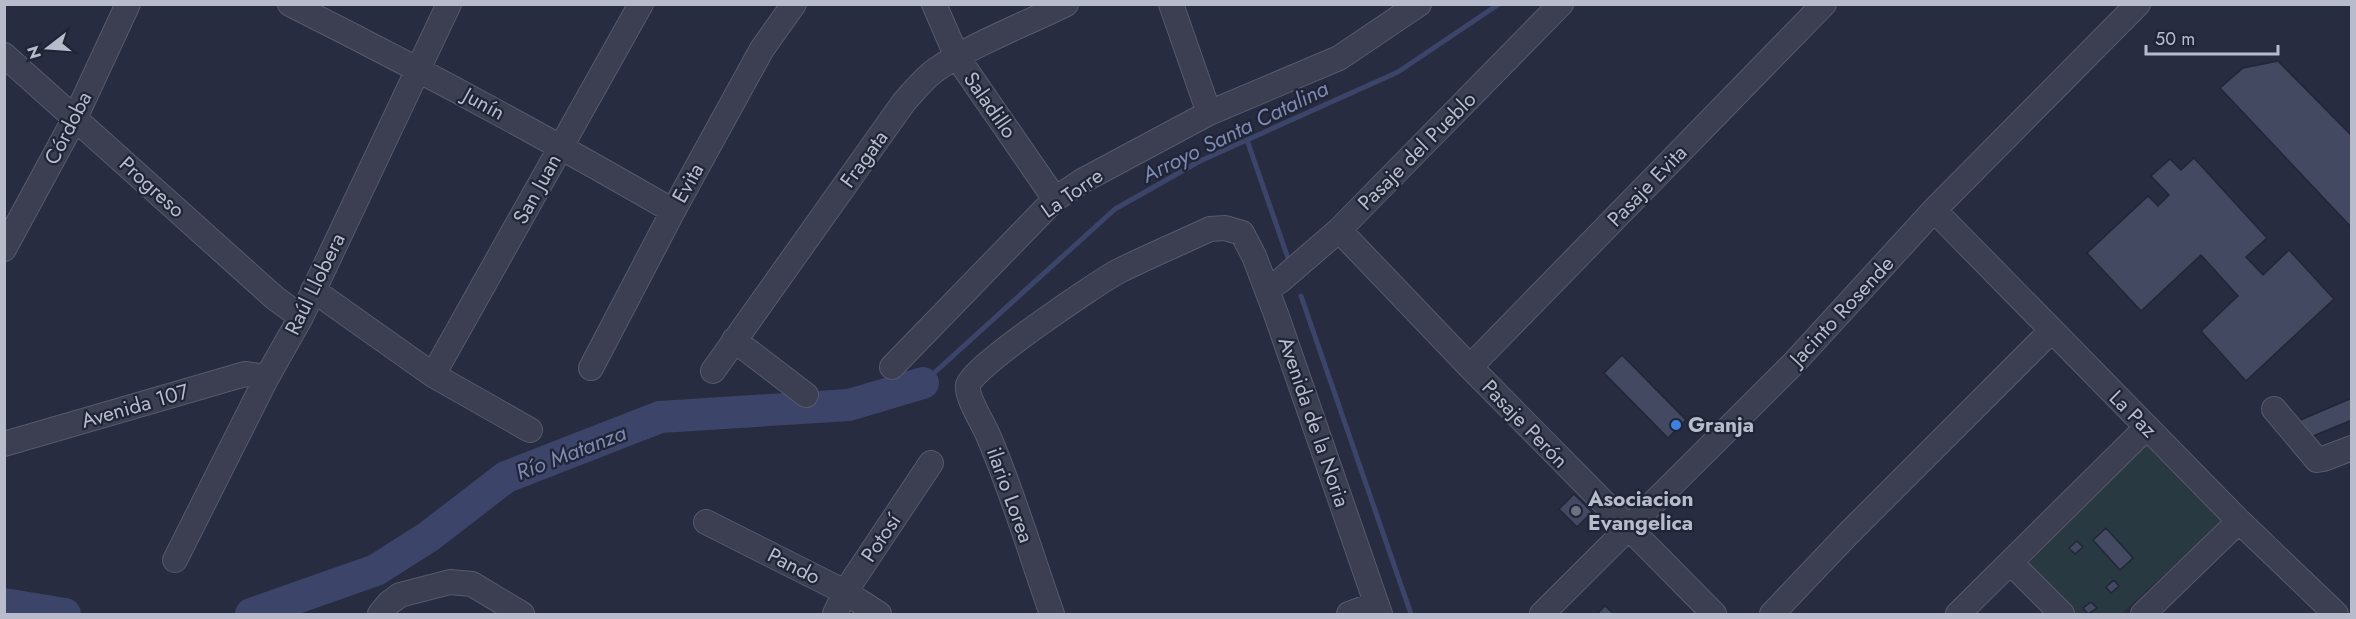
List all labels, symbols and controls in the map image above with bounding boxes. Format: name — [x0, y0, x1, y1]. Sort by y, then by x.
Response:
north arrow — [18, 18, 78, 78]
scale bar — [2146, 18, 2278, 56]
text: 50 m — [2155, 26, 2195, 52]
text: N — [21, 43, 47, 62]
street label: Saladillo — [956, 66, 1024, 144]
water label: Arroyo Santa Catalina — [1135, 72, 1334, 191]
street label: Junín — [455, 79, 510, 128]
street label: Pasaje del Pueblo — [1351, 85, 1483, 217]
street label: Córdoba — [37, 86, 99, 170]
street label: Fragata — [833, 124, 895, 194]
street label: Pasaje Evita — [1600, 138, 1694, 234]
street label: San Juan — [505, 148, 569, 230]
street label: Progreso — [113, 149, 191, 225]
street label: Evita — [665, 158, 711, 208]
street label: La Torre — [1035, 161, 1109, 225]
street label: Raúl Llobera — [277, 228, 353, 340]
street label: Jacinto Rosende — [1781, 249, 1901, 375]
street label: Avenida de la Noria — [1271, 333, 1357, 511]
street label: Pasaje Perón — [1475, 373, 1575, 475]
street label: Avenida 107 — [78, 376, 192, 436]
street label: La Paz — [2102, 383, 2164, 445]
place label: Granja — [1688, 410, 1754, 440]
water label: Río Matanza — [511, 416, 631, 488]
marker: Granja — [1669, 418, 1683, 432]
street label: ilario Lorea — [979, 443, 1041, 547]
place label: Asociacion Evangelica — [1587, 484, 1694, 538]
marker: Asociacion Evangelica — [1569, 504, 1583, 518]
street label: Potosí — [854, 506, 909, 568]
street label: Pando — [762, 540, 826, 592]

